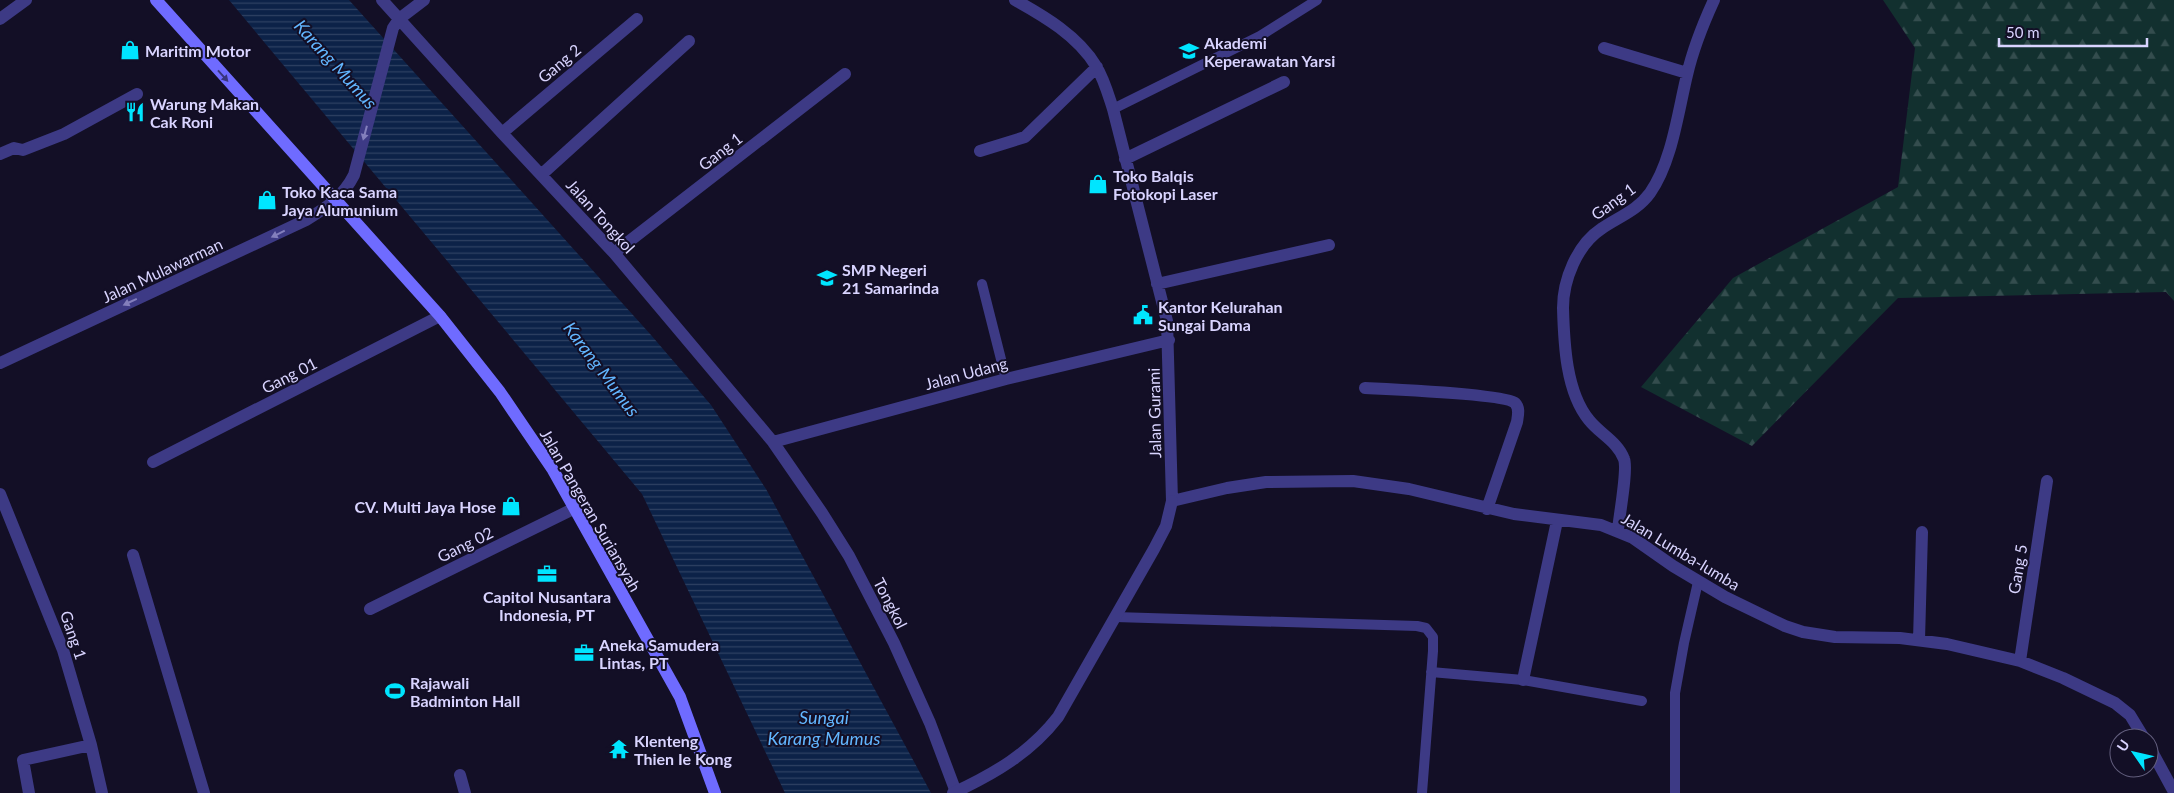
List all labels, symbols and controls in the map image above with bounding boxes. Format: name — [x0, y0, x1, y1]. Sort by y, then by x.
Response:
water label: Karang Mumus — [290, 15, 382, 113]
scale bar — [1999, 15, 2146, 47]
text: 50 m — [2006, 23, 2040, 41]
place label: Akademi Keperawatan Yarsi — [1203, 33, 1335, 70]
shop icon: Maritim Motor — [119, 39, 141, 61]
street label: Gang 2 — [534, 40, 584, 86]
school or university icon: Akademi Keperawatan Yarsi — [1178, 40, 1200, 62]
place label: Maritim Motor — [145, 41, 251, 60]
one-way arrow — [218, 69, 229, 82]
place label: Warung Makan Cak Roni — [150, 94, 259, 131]
restaurant icon: Warung Makan Cak Roni — [124, 101, 146, 123]
one-way arrow — [361, 125, 369, 140]
street label: Gang 1 — [694, 128, 746, 174]
place label: Toko Balqis Fotokopi Laser — [1113, 166, 1218, 203]
shop icon: Toko Balqis Fotokopi Laser — [1087, 173, 1109, 195]
street label: Jalan Tongkol — [563, 175, 639, 257]
street label: Gang 1 — [1587, 179, 1639, 223]
place label: Toko Kaca Sama Jaya Alumunium — [282, 182, 398, 219]
shop icon: Toko Kaca Sama Jaya Alumunium — [256, 189, 278, 211]
one-way arrow — [270, 229, 285, 238]
street label: Jalan Mulawarman — [99, 234, 225, 306]
place label: SMP Negeri 21 Samarinda — [842, 260, 939, 297]
school or university icon: SMP Negeri 21 Samarinda — [816, 267, 838, 289]
place label: Kantor Kelurahan Sungai Dama — [1158, 297, 1283, 334]
one-way arrow — [123, 299, 137, 307]
public building icon: Kantor Kelurahan Sungai Dama — [1132, 304, 1154, 326]
water label: Karang Mumus — [559, 317, 645, 421]
street label: Gang 01 — [258, 353, 320, 397]
street label: Jalan Udang — [923, 353, 1009, 393]
street label: Jalan Gurami — [1144, 368, 1164, 458]
street label: Jalan Pangeran Suriansyah — [537, 425, 645, 595]
shop icon: CV. Multi Jaya Hose — [500, 495, 522, 517]
place label: CV. Multi Jaya Hose — [354, 497, 496, 516]
street label: Jalan Lumba-lumba — [1618, 508, 1744, 594]
street label: Gang 02 — [434, 522, 496, 566]
street label: Gang 5 — [2004, 543, 2030, 595]
office icon: Capitol Nusantara Indonesia, PT — [536, 563, 558, 585]
street label: Tongkol — [870, 574, 912, 632]
place label: Capitol Nusantara Indonesia, PT — [483, 587, 611, 624]
street label: Gang 1 — [57, 608, 91, 662]
place label: Aneka Samudera Lintas, PT — [598, 635, 719, 672]
office icon: Aneka Samudera Lintas, PT — [573, 642, 595, 664]
place label: Rajawali Badminton Hall — [410, 673, 520, 710]
sports icon: Rajawali Badminton Hall — [384, 680, 406, 702]
water label: Sungai Karang Mumus — [768, 706, 881, 749]
north arrow — [2109, 728, 2159, 778]
place label: Klenteng Thien Ie Kong — [634, 731, 733, 768]
text: U — [2113, 736, 2133, 755]
temple icon: Klenteng Thien Ie Kong — [608, 738, 630, 760]

